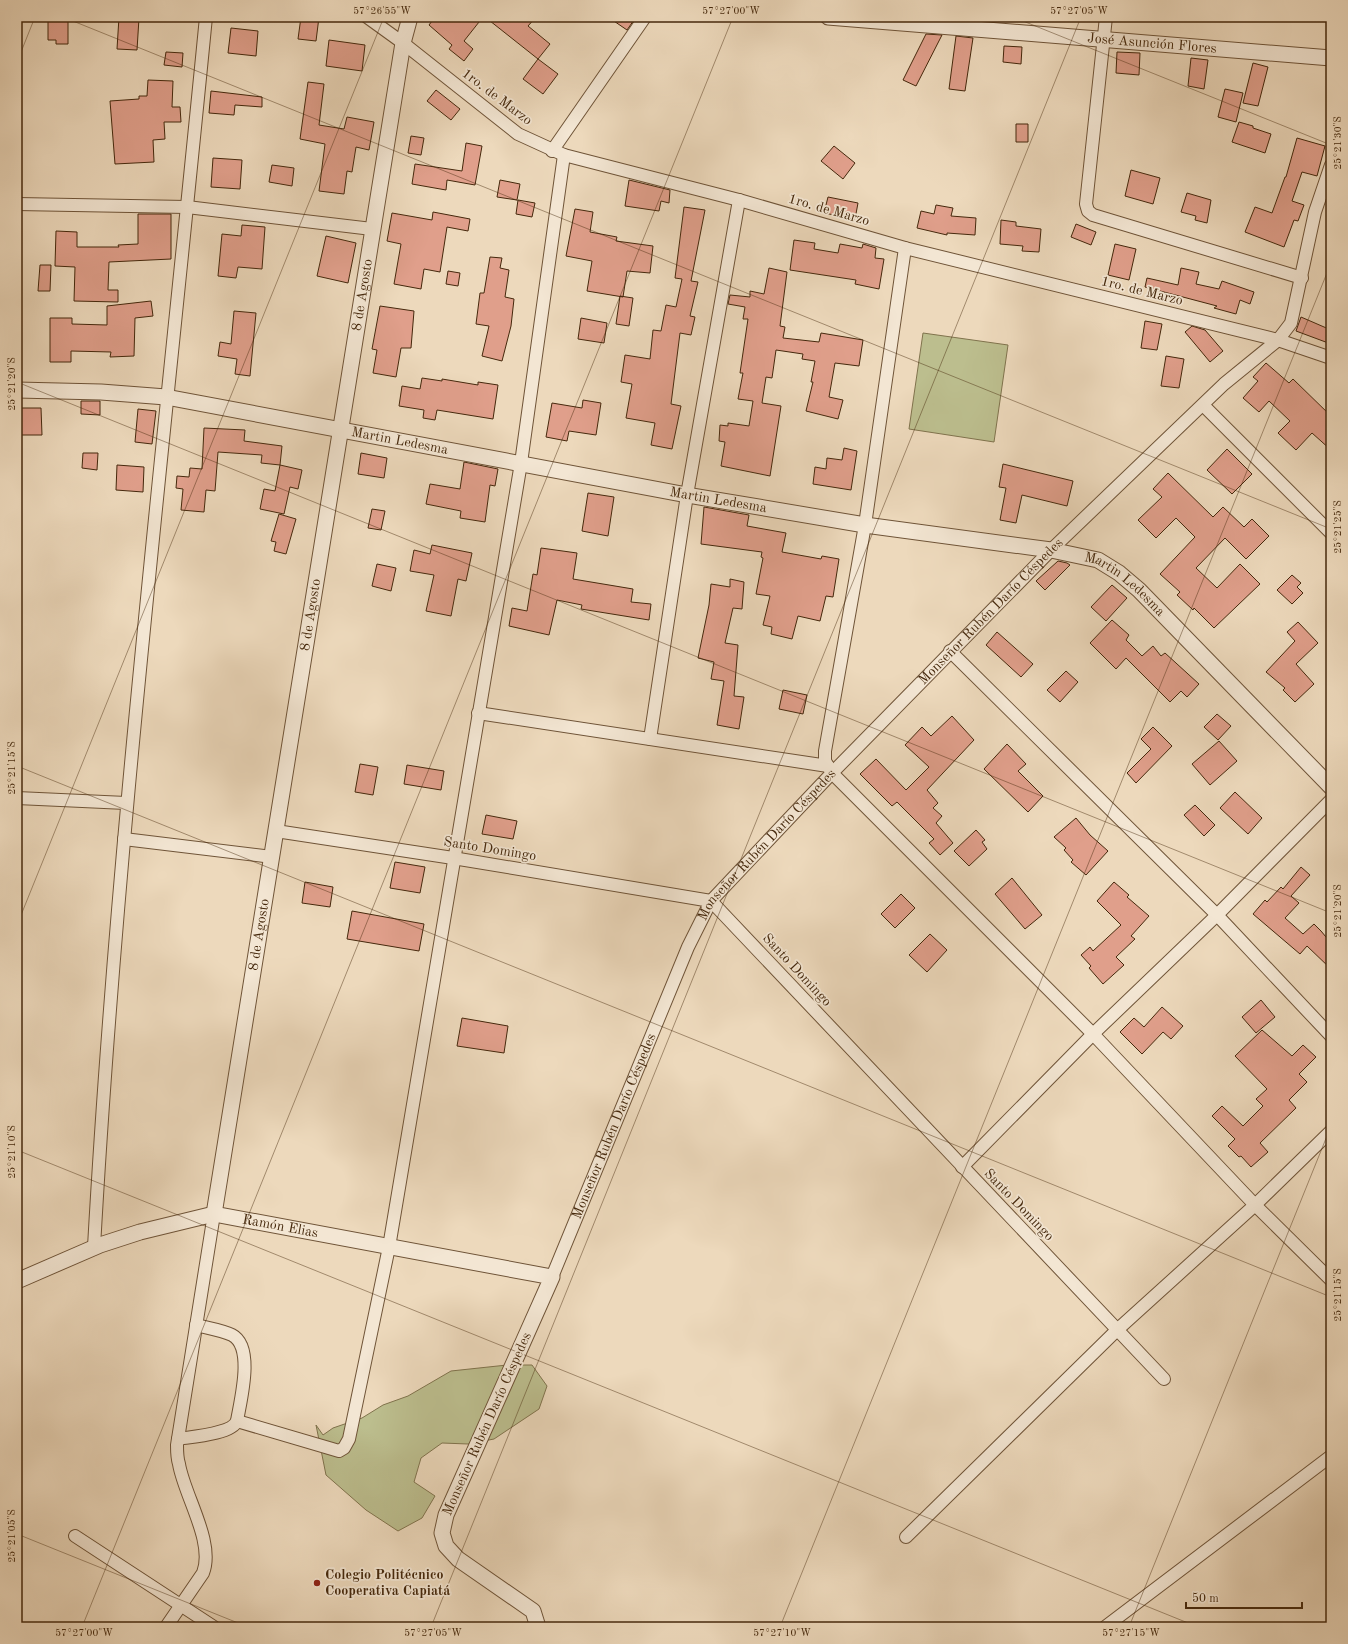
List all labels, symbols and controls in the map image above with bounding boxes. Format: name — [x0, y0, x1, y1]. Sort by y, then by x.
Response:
text: 57°26'55"W — [353, 6, 411, 16]
text: 57°27'00"W — [702, 6, 760, 16]
text: 57°27'05"W — [1050, 6, 1108, 16]
street label: José Asunción Flores — [1087, 31, 1217, 56]
street label: 1ro. de Marzo — [459, 66, 535, 128]
text: 25°21'30"S — [1333, 116, 1343, 170]
street label: 1ro. de Marzo — [787, 192, 871, 228]
street label: 8 de Agosto — [350, 258, 375, 332]
street label: 1ro. de Marzo — [1100, 274, 1184, 308]
text: 25°21'20"S — [7, 357, 17, 411]
street label: Martin Ledesma — [350, 425, 449, 457]
street label: Martin Ledesma — [668, 485, 768, 515]
text: 25°21'25"S — [1333, 500, 1343, 554]
street label: Monseñor Rubén Darío Céspedes — [916, 536, 1066, 687]
street label: Martin Ledesma — [1083, 550, 1168, 619]
street label: 8 de Agosto — [298, 578, 323, 652]
text: 25°21'15"S — [7, 741, 17, 795]
street label: Monseñor Rubén Darío Céspedes — [695, 767, 839, 923]
street label: Santo Domingo — [443, 835, 537, 863]
text: 25°21'20"S — [1333, 884, 1343, 938]
street label: 8 de Agosto — [246, 897, 272, 972]
street label: Santo Domingo — [760, 931, 834, 1009]
street label: Monseñor Rubén Darío Céspedes — [570, 1031, 659, 1221]
text: 25°21'10"S — [7, 1125, 17, 1179]
street label: Santo Domingo — [981, 1166, 1057, 1244]
street label: Ramón Elias — [241, 1212, 319, 1240]
text: 25°21'15"S — [1333, 1268, 1343, 1322]
street label: Monseñor Rubén Darío Céspedes — [440, 1330, 534, 1518]
text: 25°21'05"S — [7, 1509, 17, 1563]
place label: Colegio Politécnico Cooperativa Capiatá — [325, 1568, 450, 1598]
marker: Colegio Politécnico Cooperativa Capiatá — [312, 1578, 322, 1588]
scale bar — [1186, 1584, 1302, 1610]
text: 50 m — [1192, 1592, 1219, 1605]
text: 57°27'00"W — [55, 1628, 113, 1638]
text: 57°27'05"W — [404, 1628, 462, 1638]
text: 57°27'10"W — [753, 1628, 811, 1638]
text: 57°27'15"W — [1102, 1628, 1160, 1638]

